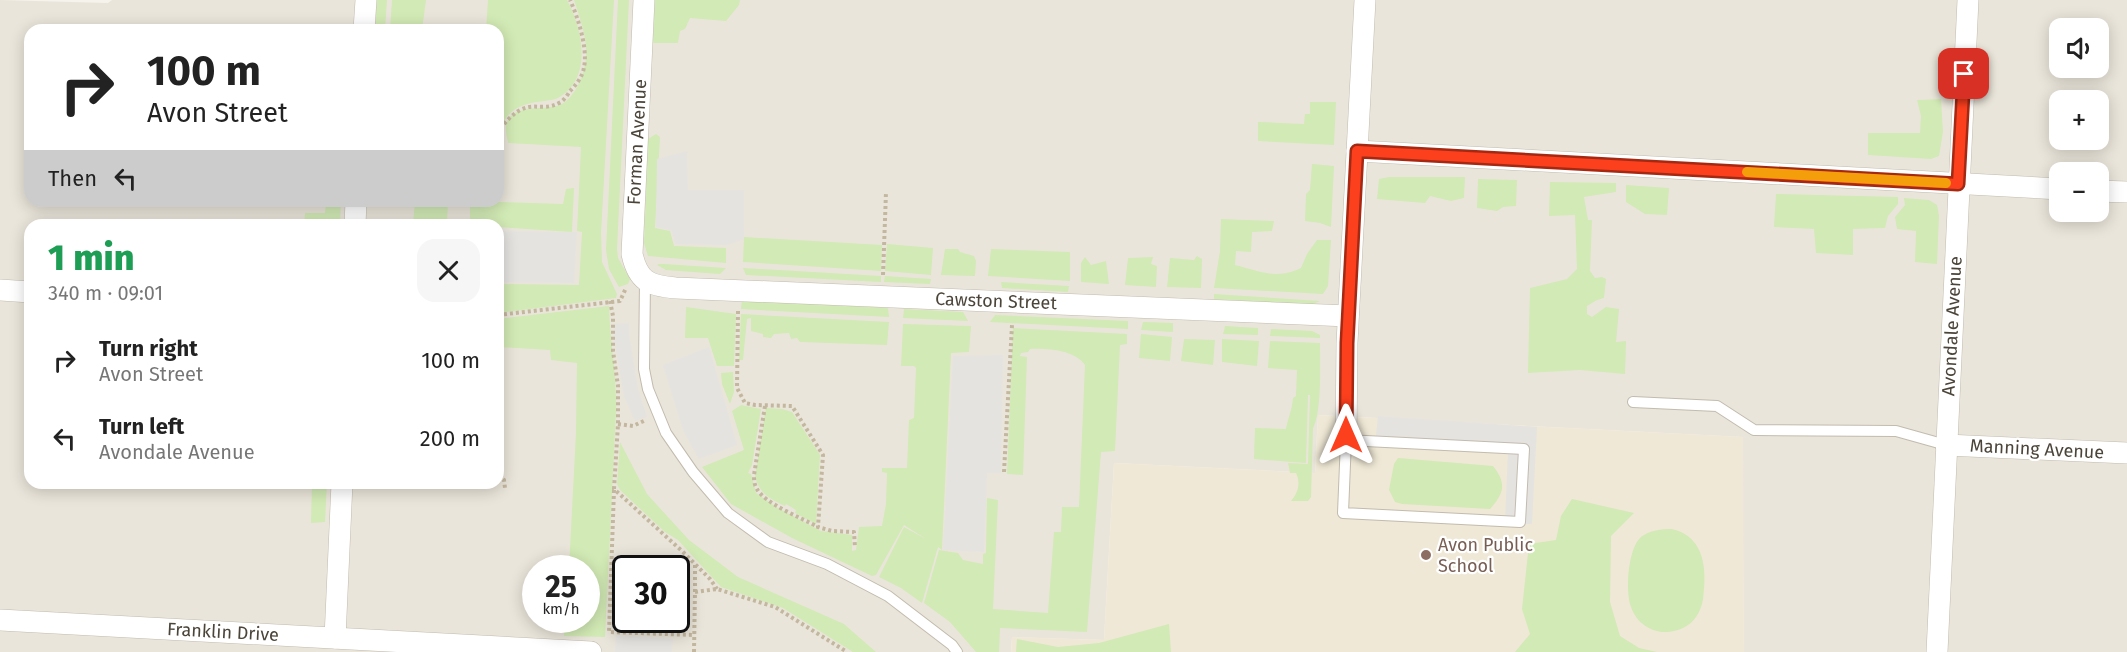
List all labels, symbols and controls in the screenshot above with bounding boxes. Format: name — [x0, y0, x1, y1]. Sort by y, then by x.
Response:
map controls — [2049, 18, 2109, 222]
button: sound — [2049, 18, 2109, 78]
text: 100 m — [147, 46, 261, 96]
icon: right — [48, 48, 126, 126]
pin — [1938, 48, 1989, 99]
icon: arrive — [1947, 57, 1980, 90]
street label: Forman Avenue — [623, 79, 651, 205]
button: + — [2049, 90, 2109, 150]
text: Avon Street — [147, 97, 288, 129]
icon: left — [109, 162, 142, 195]
button: − — [2049, 162, 2109, 222]
text: Then — [48, 165, 97, 192]
text: 1 min — [48, 236, 134, 280]
button: close — [417, 239, 480, 302]
street label: Avondale Avenue — [1937, 255, 1967, 397]
text: 340 m · 09:01 — [48, 281, 163, 305]
street label: Cawston Street — [935, 288, 1058, 314]
text: Turn right — [99, 335, 198, 362]
icon: right — [48, 344, 81, 377]
text: 100 m — [421, 347, 480, 374]
text: Avon Street — [99, 362, 203, 386]
position arrow — [1314, 403, 1378, 467]
text: Turn left — [99, 413, 184, 440]
icon: left — [48, 422, 81, 455]
text: 200 m — [420, 425, 480, 452]
street label: Manning Avenue — [1969, 434, 2105, 464]
text: Avondale Avenue — [99, 440, 255, 464]
place label: Avon Public School — [1438, 534, 1533, 577]
marker: Avon Public School — [1419, 548, 1433, 562]
speed limit sign: 30 — [612, 555, 690, 633]
text: 25 — [545, 569, 577, 605]
text: km/h — [542, 600, 580, 618]
street label: Franklin Drive — [167, 618, 279, 646]

